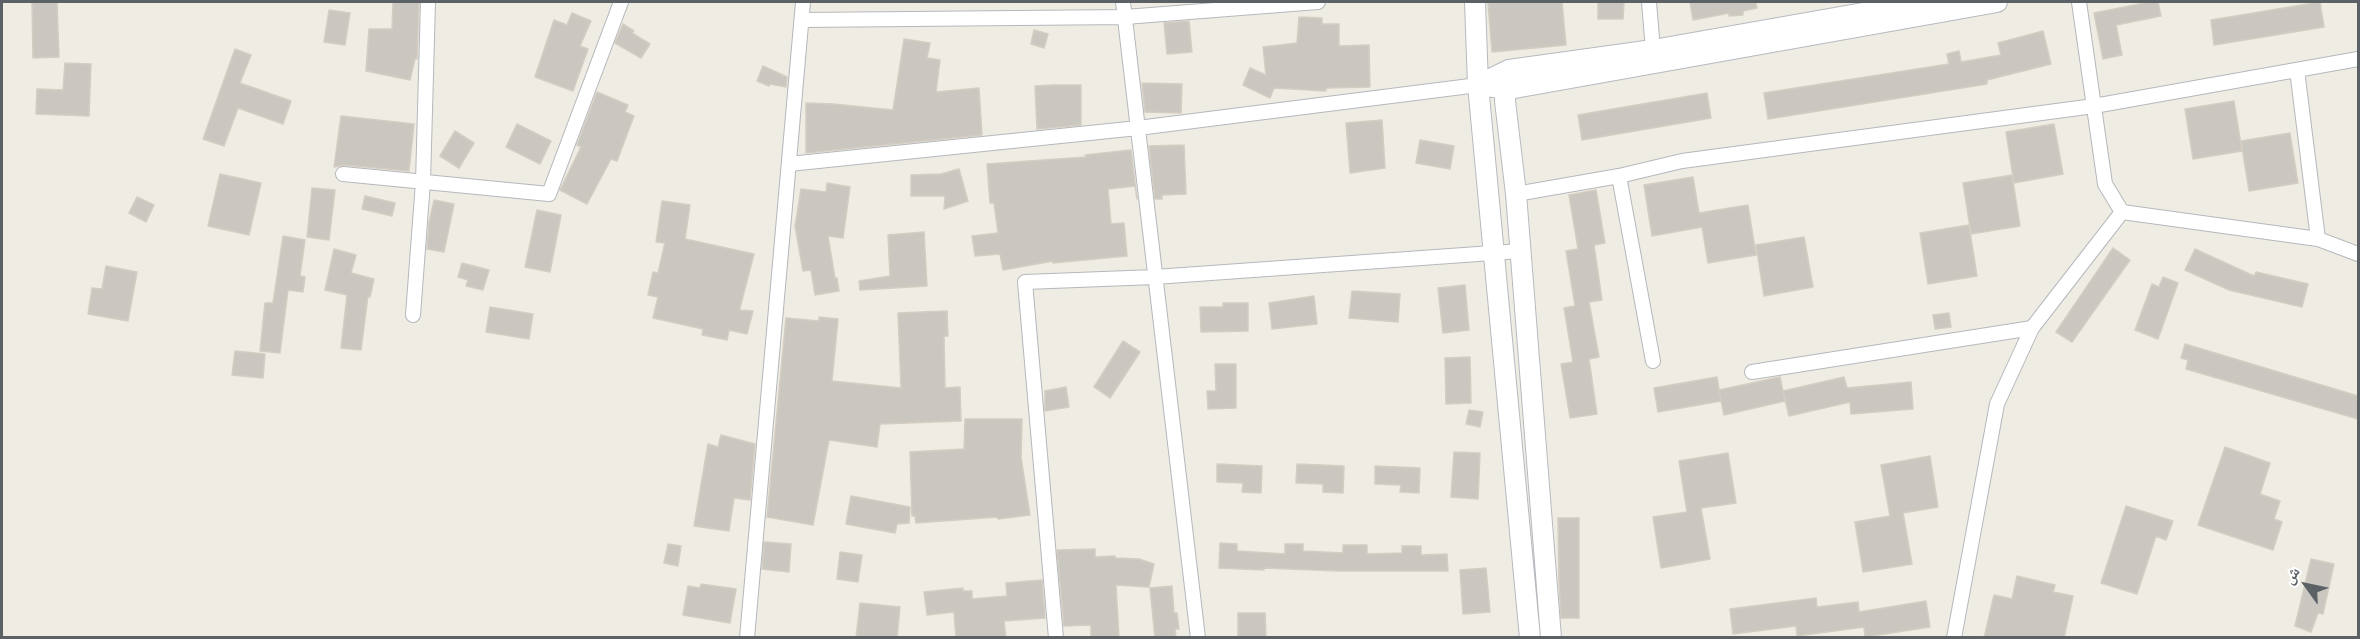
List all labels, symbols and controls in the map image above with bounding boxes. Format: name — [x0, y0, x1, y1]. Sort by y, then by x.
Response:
north arrow — [2276, 555, 2336, 615]
text: ش — [2278, 563, 2303, 587]

